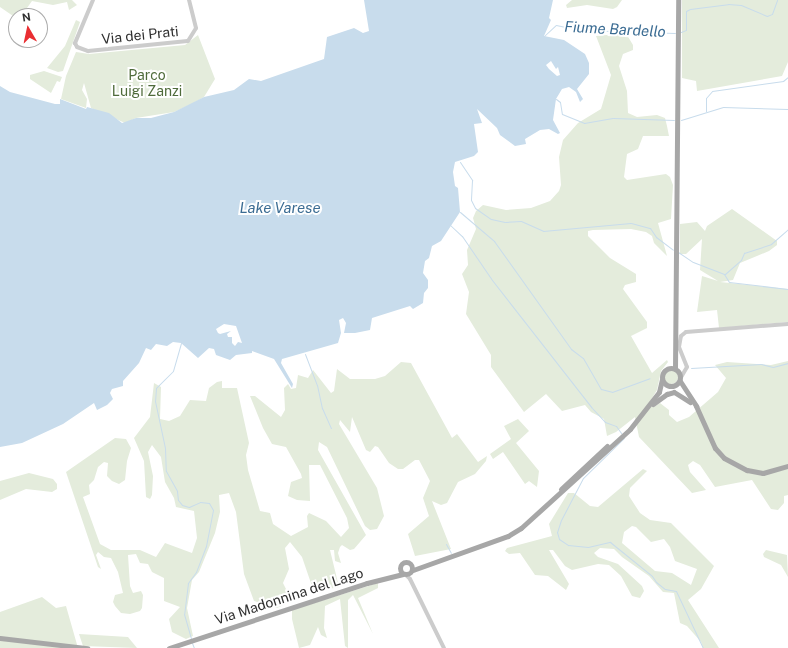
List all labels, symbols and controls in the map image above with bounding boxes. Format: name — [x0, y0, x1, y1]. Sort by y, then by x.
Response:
north arrow — [8, 8, 48, 48]
text: N — [21, 11, 31, 24]
water label: Fiume Bardello — [564, 17, 666, 41]
street label: Via dei Prati — [101, 23, 179, 47]
park label: Parco Luigi Zanzi — [112, 67, 182, 100]
water label: Lake Varese — [239, 199, 321, 217]
street label: Via Madonnina del Lago — [213, 564, 365, 628]

